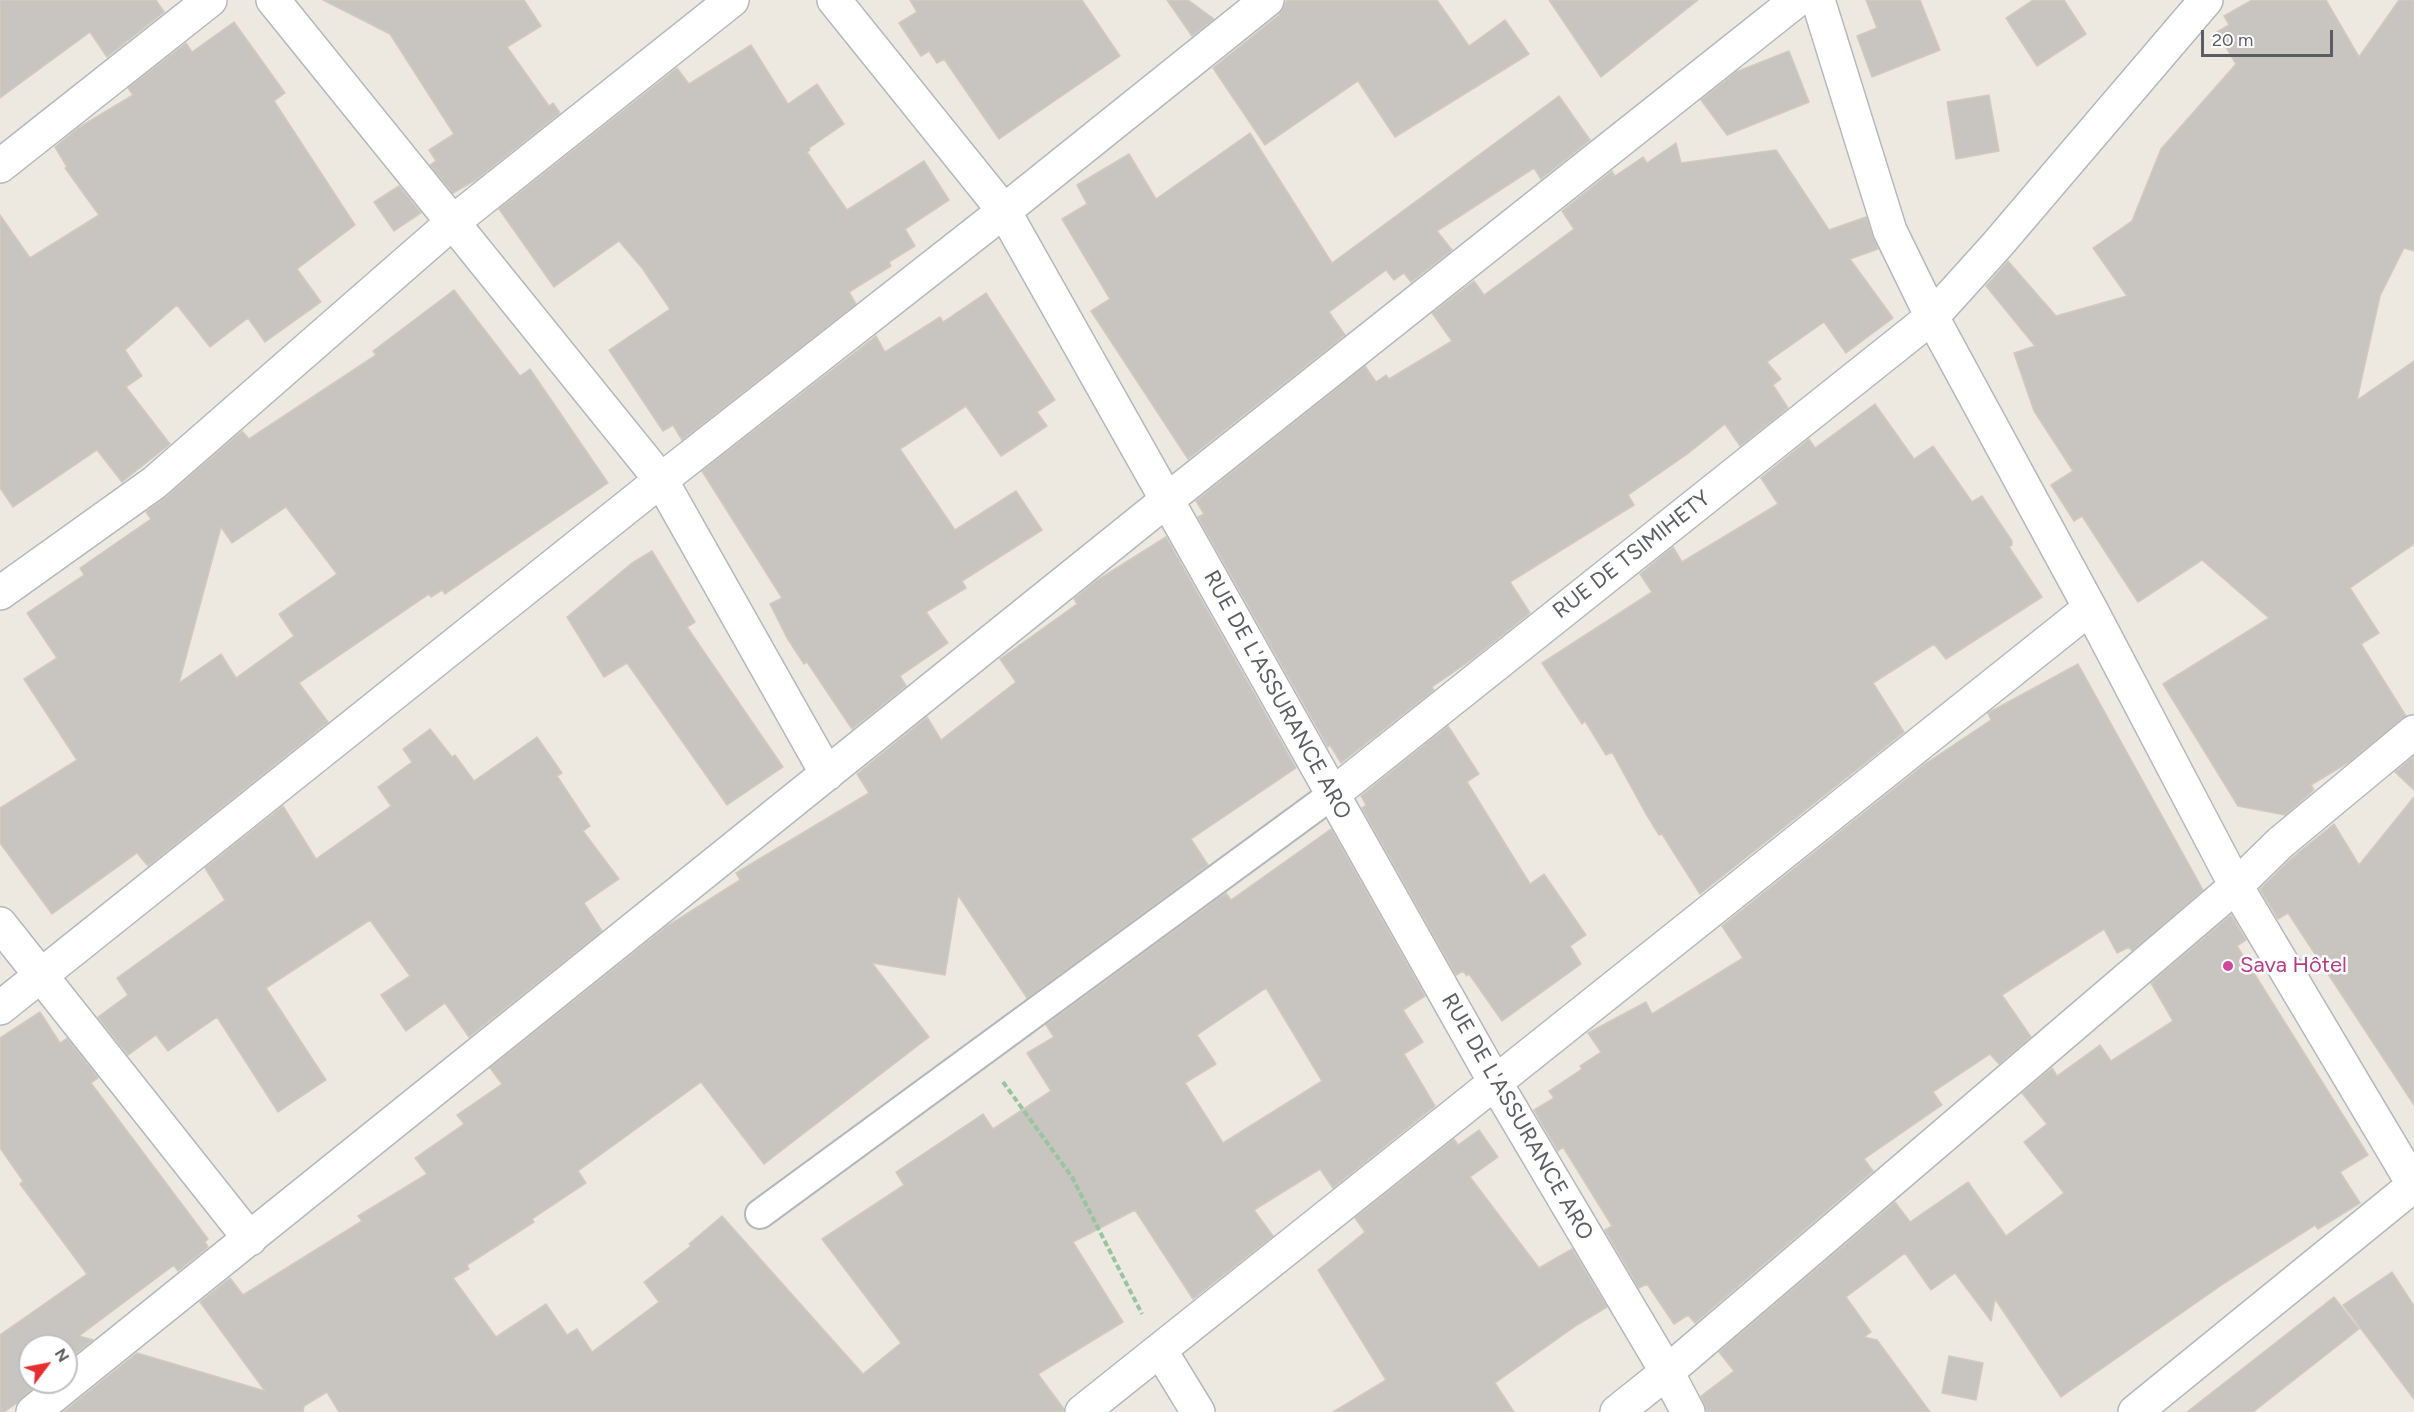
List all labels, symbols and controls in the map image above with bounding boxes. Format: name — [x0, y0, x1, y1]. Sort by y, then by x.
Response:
scale bar — [2204, 18, 2336, 56]
text: 20 m — [2212, 29, 2253, 51]
street label: RUE DE TSIMIHETY — [1548, 485, 1716, 625]
street label: RUE DE L'ASSURANCE ARO — [1197, 566, 1357, 824]
place label: Sava Hôtel — [2240, 953, 2347, 979]
marker: Sava Hôtel — [2221, 959, 2235, 973]
street label: RUE DE L'ASSURANCE ARO — [1435, 989, 1599, 1245]
north arrow — [18, 1334, 78, 1394]
text: N — [51, 1345, 73, 1366]

